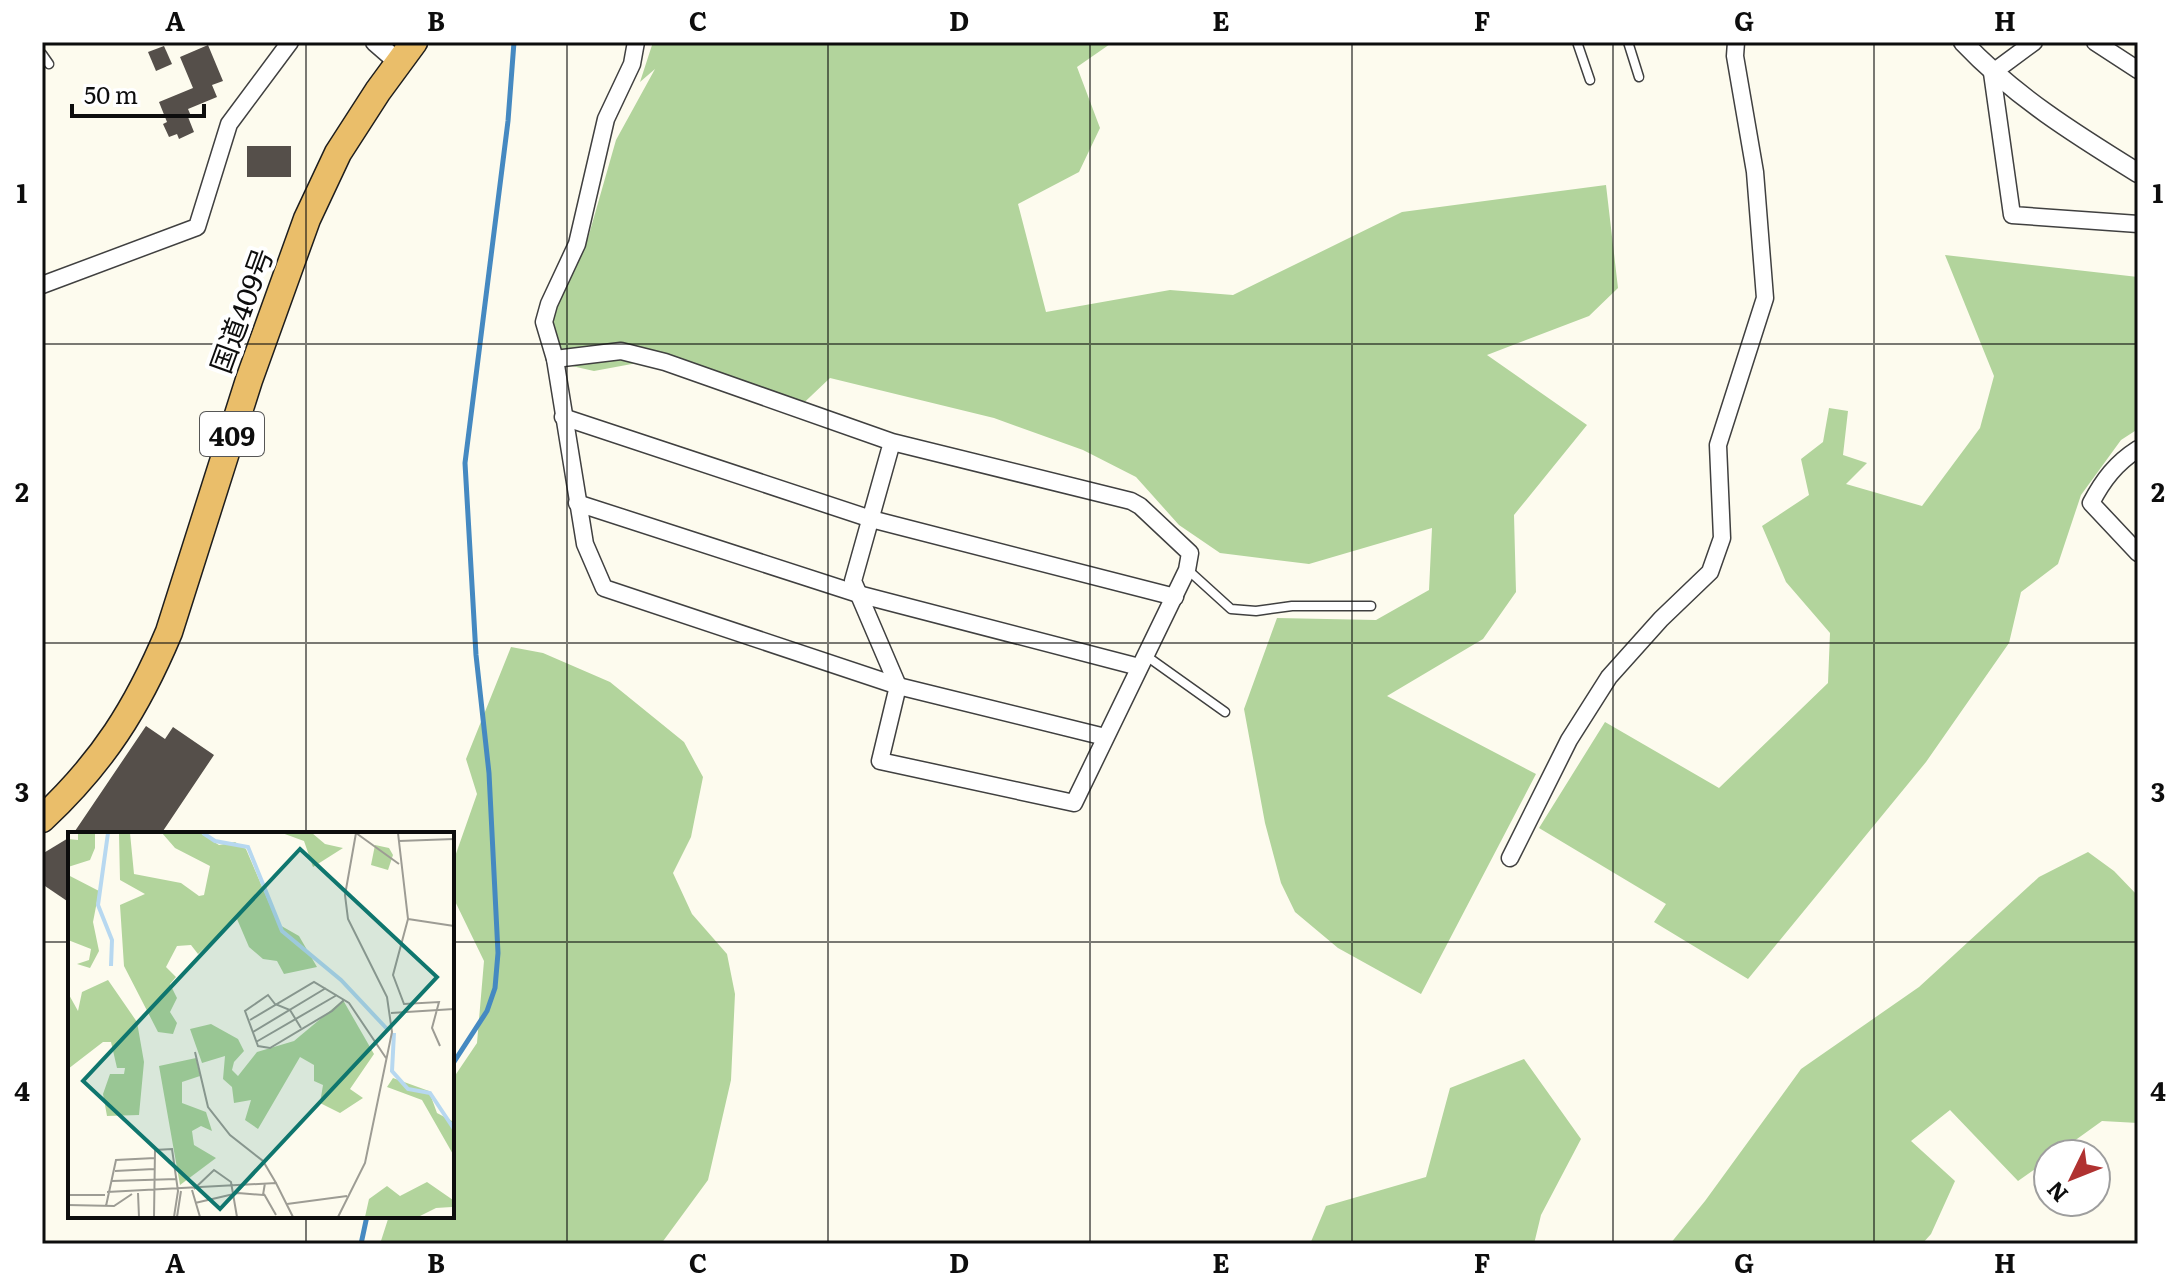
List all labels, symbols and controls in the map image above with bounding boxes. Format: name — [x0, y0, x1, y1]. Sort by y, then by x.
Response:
text: A — [165, 0, 185, 39]
text: B — [427, 0, 445, 39]
text: C — [689, 0, 707, 39]
text: D — [949, 0, 969, 39]
text: E — [1212, 0, 1230, 39]
text: F — [1474, 0, 1490, 39]
text: G — [1734, 0, 1754, 39]
text: H — [1994, 0, 2016, 39]
scale bar — [72, 68, 204, 118]
text: 50 m — [84, 76, 138, 111]
text: 1 — [17, 172, 28, 211]
text: 1 — [2153, 172, 2164, 211]
street label: 国道409号 — [198, 242, 282, 378]
road number: 409 — [200, 412, 264, 456]
text: 2 — [15, 471, 29, 510]
text: 2 — [2151, 471, 2165, 510]
text: 3 — [15, 771, 29, 810]
text: 3 — [2151, 771, 2165, 810]
inset map — [68, 832, 454, 1218]
text: 4 — [14, 1070, 30, 1109]
text: 4 — [2150, 1070, 2166, 1109]
north arrow — [2032, 1138, 2112, 1218]
text: N — [2038, 1175, 2075, 1211]
text: A — [165, 1242, 185, 1281]
text: B — [427, 1242, 445, 1281]
text: C — [689, 1242, 707, 1281]
text: D — [949, 1242, 969, 1281]
text: E — [1212, 1242, 1230, 1281]
text: F — [1474, 1242, 1490, 1281]
text: G — [1734, 1242, 1754, 1281]
text: H — [1994, 1242, 2016, 1281]

